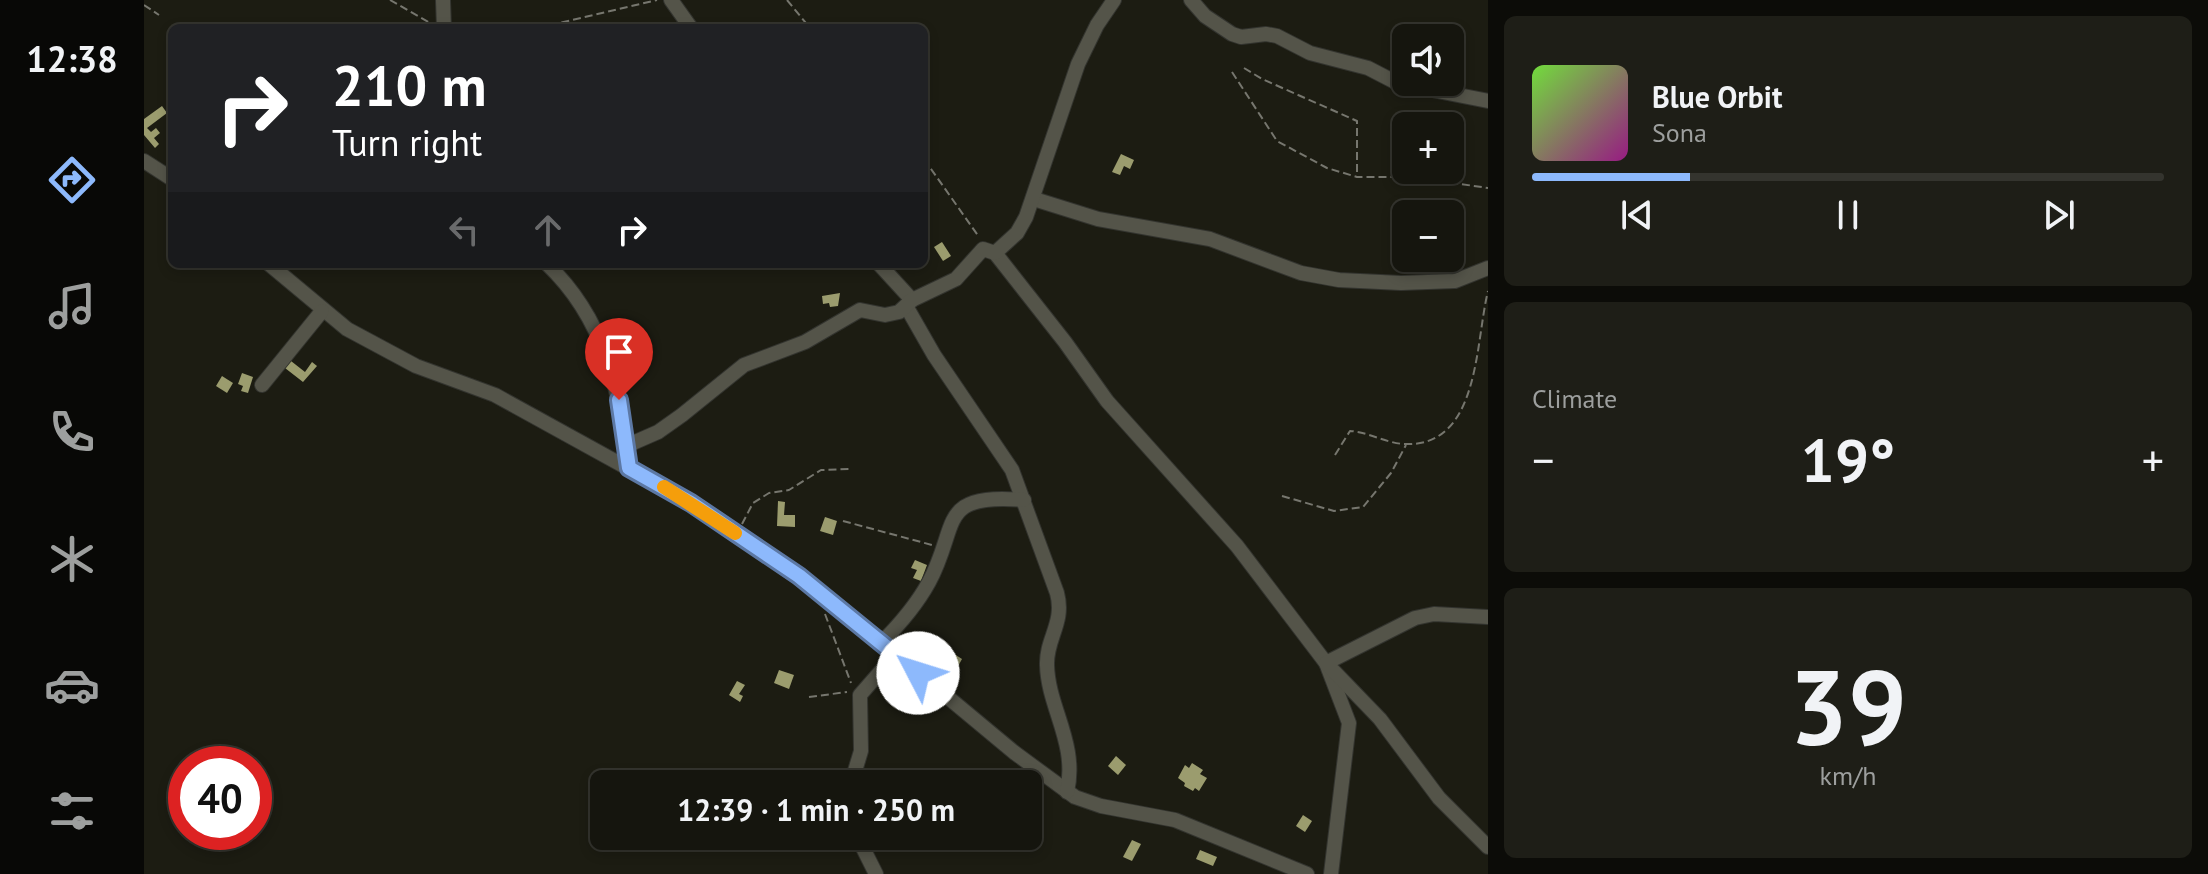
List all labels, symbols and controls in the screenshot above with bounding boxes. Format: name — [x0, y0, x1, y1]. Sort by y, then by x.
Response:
map controls — [1392, 24, 1464, 272]
button: sound — [1392, 24, 1464, 96]
text: 12:38 — [26, 35, 118, 82]
text: 210 m — [332, 49, 487, 121]
icon: right — [200, 56, 304, 160]
text: Blue Orbit — [1652, 77, 1782, 116]
button: + — [1392, 112, 1464, 184]
text: Sona — [1652, 116, 1707, 149]
text: Turn right — [332, 119, 482, 166]
icon: directions — [44, 152, 100, 208]
icon: previous — [1615, 193, 1659, 237]
icon: pause — [1826, 193, 1870, 237]
icon: next — [2037, 193, 2081, 237]
button: − — [1392, 200, 1464, 272]
icon: left — [442, 208, 486, 252]
icon: ahead — [526, 208, 570, 252]
icon: right — [610, 208, 654, 252]
icon: music — [44, 278, 100, 334]
pin — [585, 318, 653, 400]
icon: arrive — [597, 330, 641, 374]
text: Climate — [1532, 382, 1617, 415]
icon: phone — [44, 404, 100, 460]
text: 19° — [1801, 421, 1895, 499]
text: − — [1532, 431, 1554, 488]
text: + — [2142, 431, 2164, 488]
icon: climate — [44, 531, 100, 587]
position arrow — [876, 631, 960, 715]
text: 39 — [1789, 639, 1907, 774]
icon: car — [44, 657, 100, 713]
speed limit sign: 40 — [168, 746, 272, 850]
text: km/h — [1820, 759, 1877, 792]
icon: filters — [44, 783, 100, 839]
text: 12:39 · 1 min · 250 m — [677, 790, 955, 829]

